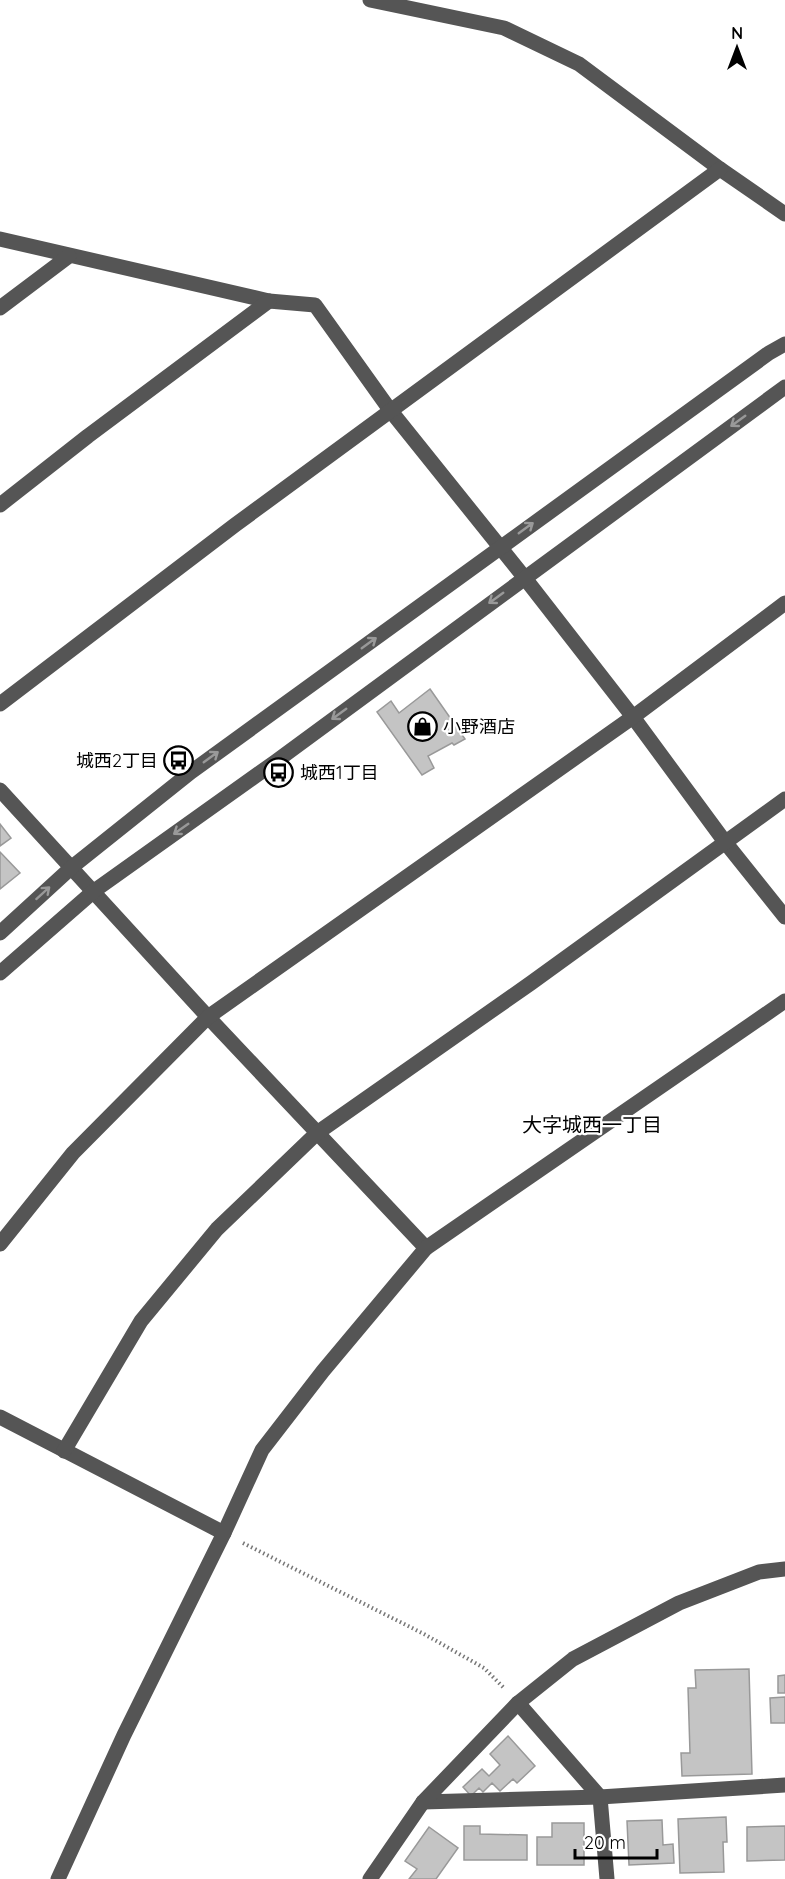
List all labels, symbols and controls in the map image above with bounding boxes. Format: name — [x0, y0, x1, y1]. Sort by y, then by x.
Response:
north arrow — [707, 18, 767, 78]
text: N — [731, 23, 743, 43]
one-way arrow — [730, 415, 746, 428]
one-way arrow — [518, 522, 534, 534]
one-way arrow — [488, 592, 504, 605]
one-way arrow — [360, 636, 376, 649]
one-way arrow — [331, 708, 347, 721]
shop icon: 小野酒店 — [406, 710, 438, 742]
place label: 小野酒店 — [443, 715, 515, 738]
bus stop icon: 城西2丁目 — [163, 744, 195, 776]
place label: 城西2丁目 — [76, 749, 158, 772]
one-way arrow — [203, 751, 219, 764]
bus stop icon: 城西1丁目 — [263, 756, 295, 788]
place label: 城西1丁目 — [300, 761, 379, 784]
one-way arrow — [173, 822, 189, 835]
one-way arrow — [36, 886, 51, 900]
district label: 大字城西一丁目 — [522, 1112, 662, 1137]
scale bar — [575, 1822, 658, 1860]
text: 20 m — [584, 1831, 626, 1854]

